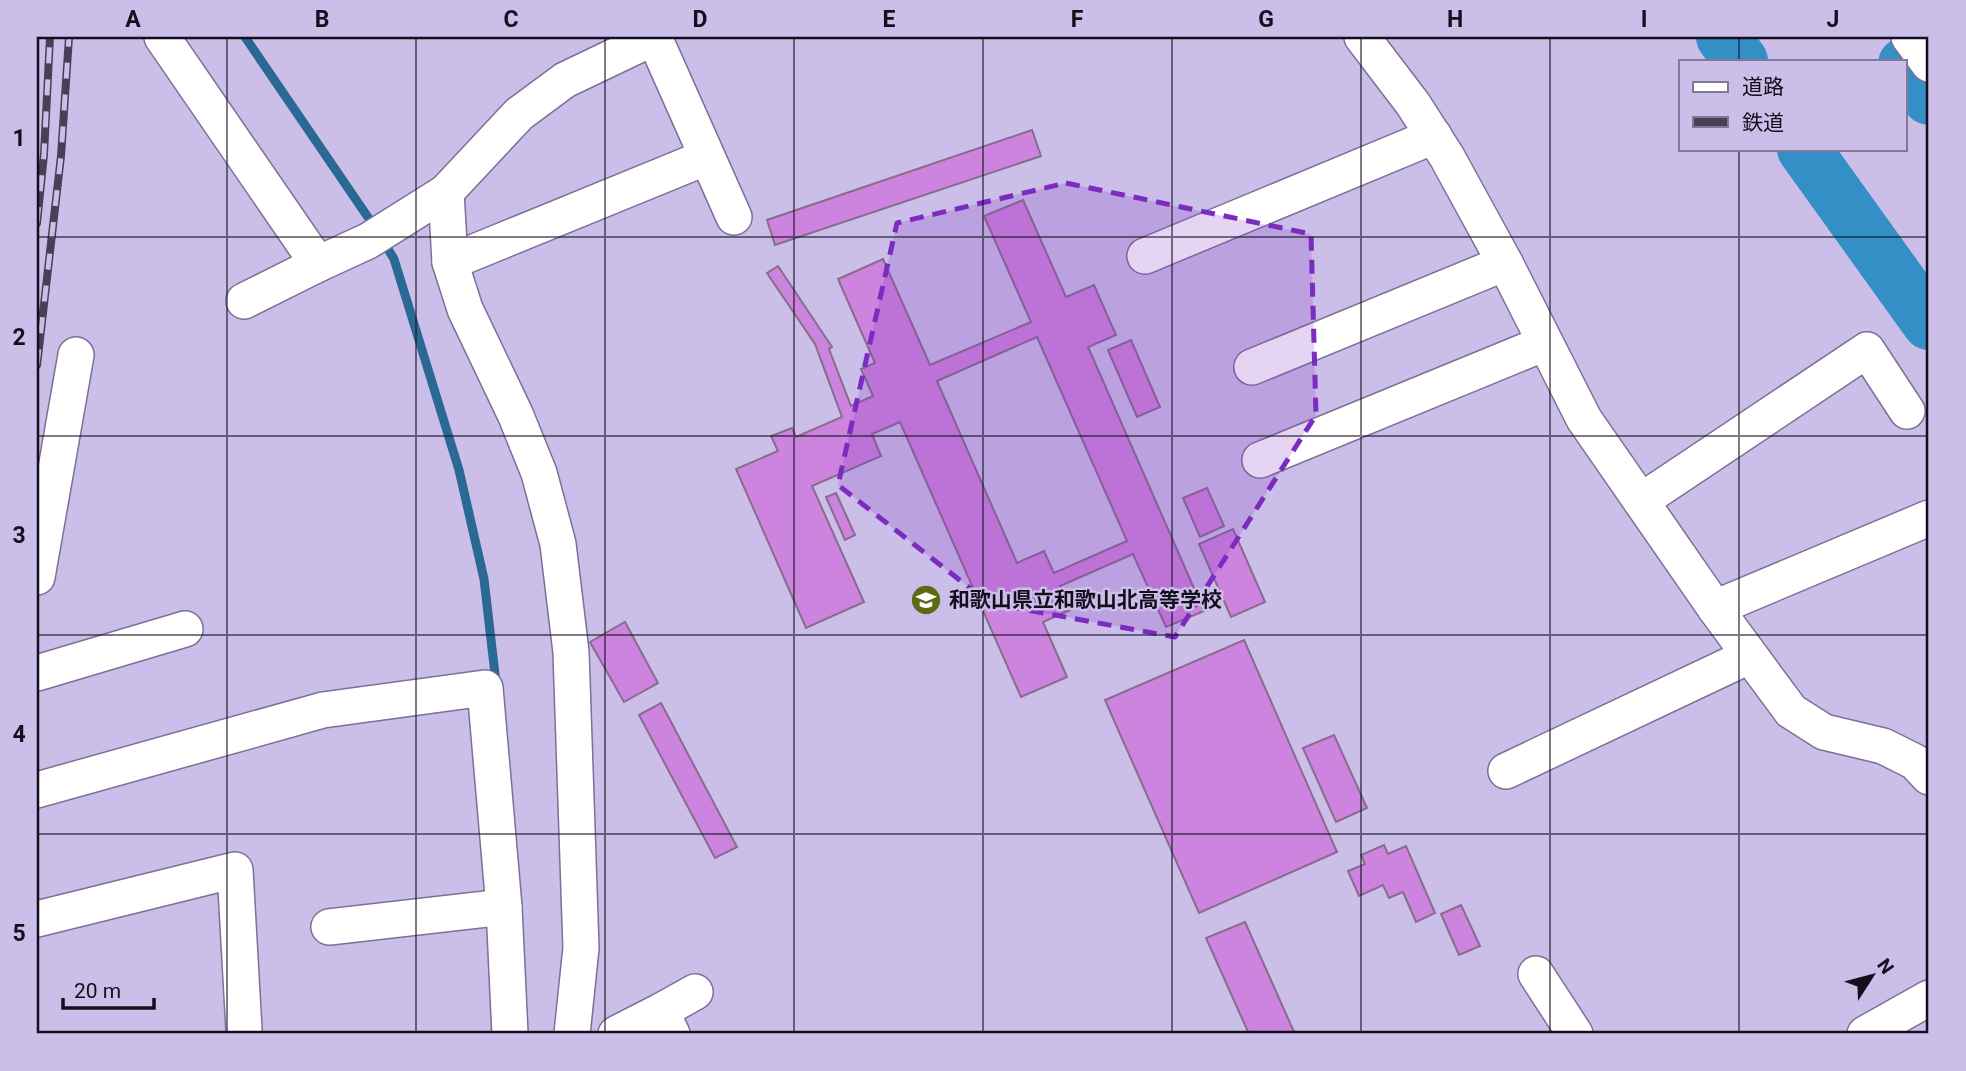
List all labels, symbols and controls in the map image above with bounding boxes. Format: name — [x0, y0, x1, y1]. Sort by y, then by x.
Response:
text: A — [125, 6, 141, 33]
text: B — [315, 6, 329, 33]
text: C — [503, 6, 519, 33]
text: D — [693, 6, 707, 33]
text: E — [883, 6, 896, 33]
text: F — [1071, 6, 1084, 33]
text: G — [1258, 6, 1274, 33]
text: H — [1447, 6, 1463, 33]
text: I — [1641, 6, 1647, 33]
text: J — [1827, 6, 1839, 33]
legend — [1679, 60, 1906, 150]
text: 道路 — [1742, 75, 1784, 99]
text: 鉄道 — [1742, 111, 1784, 135]
text: 1 — [12, 125, 26, 152]
text: 2 — [12, 324, 26, 351]
text: 3 — [12, 522, 26, 549]
school or university icon: 和歌山県立和歌山北高等学校 — [909, 583, 943, 617]
place label: 和歌山県立和歌山北高等学校 — [949, 588, 1222, 612]
text: 4 — [12, 721, 26, 748]
text: 5 — [12, 920, 26, 947]
north arrow — [1836, 942, 1906, 1012]
text: N — [1872, 954, 1899, 978]
scale bar — [63, 966, 154, 1010]
text: 20 m — [74, 979, 121, 1003]

